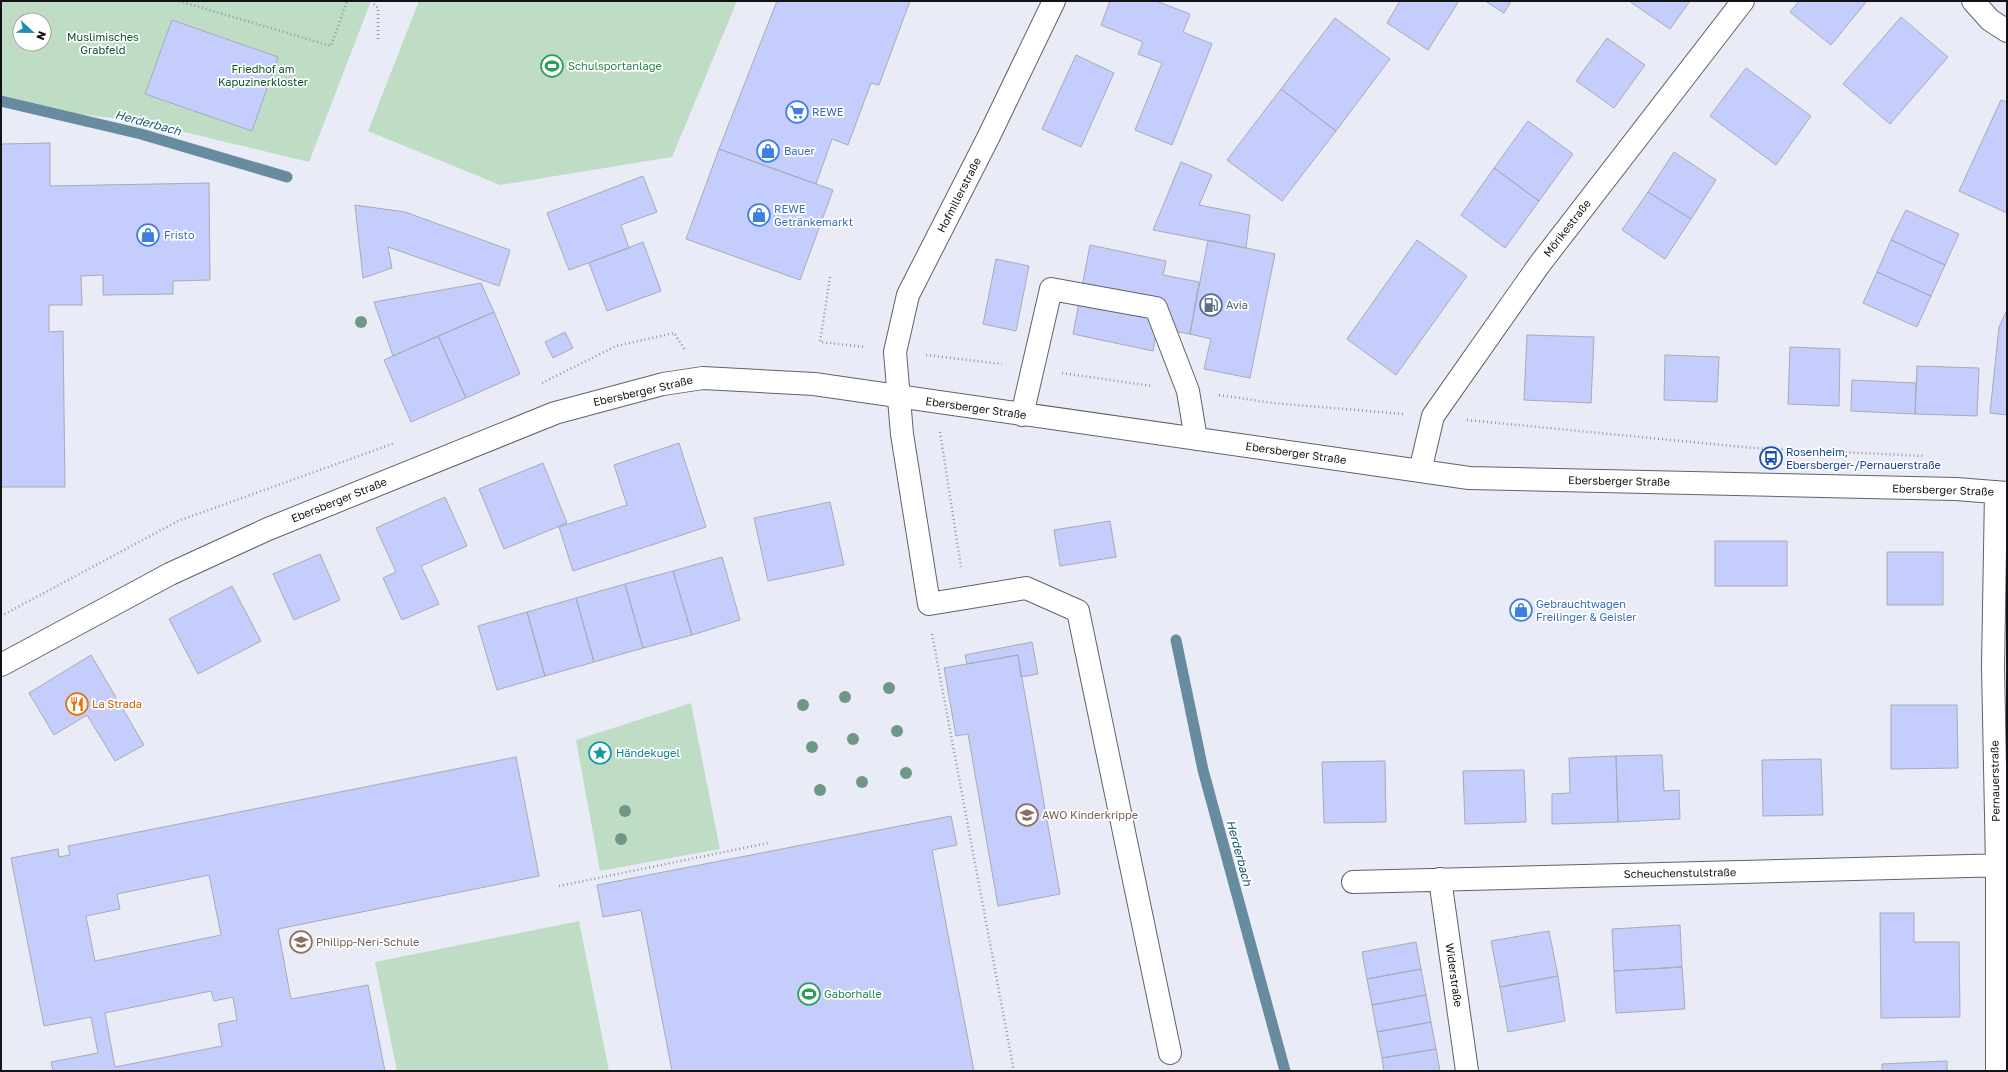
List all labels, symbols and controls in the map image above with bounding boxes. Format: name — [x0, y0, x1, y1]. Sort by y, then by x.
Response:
north arrow — [12, 12, 52, 52]
text: N — [34, 30, 49, 42]
park label: Muslimisches Grabfeld — [67, 30, 139, 56]
sports icon: Schulsportanlage — [539, 53, 565, 79]
place label: Schulsportanlage — [568, 59, 662, 72]
park label: Friedhof am Kapuzinerkloster — [218, 62, 309, 88]
supermarket icon: REWE — [784, 99, 810, 125]
place label: REWE — [812, 105, 844, 118]
water label: Herderbach — [113, 107, 183, 139]
shop icon: Bauer — [755, 138, 781, 164]
place label: Bauer — [784, 144, 816, 157]
street label: Hofmillerstraße — [934, 155, 983, 234]
street label: Mörikestraße — [1540, 196, 1593, 259]
shop icon: REWE Getränkemarkt — [746, 202, 772, 228]
place label: REWE Getränkemarkt — [774, 202, 853, 228]
shop icon: Fristo — [135, 222, 161, 248]
place label: Fristo — [164, 228, 195, 241]
fuel station icon: Avia — [1198, 292, 1224, 318]
place label: Avia — [1226, 298, 1248, 311]
street label: Ebersberger Straße — [592, 373, 694, 408]
street label: Ebersberger Straße — [925, 394, 1027, 421]
street label: Ebersberger Straße — [1245, 439, 1347, 466]
bus stop icon: Rosenheim, Ebersberger-/Pernauerstraße — [1758, 445, 1784, 471]
place label: Rosenheim, Ebersberger-/Pernauerstraße — [1786, 445, 1941, 471]
street label: Ebersberger Straße — [1568, 473, 1670, 488]
street label: Ebersberger Straße — [289, 474, 388, 525]
street label: Ebersberger Straße — [1892, 481, 1994, 498]
shop icon: Gebrauchtwagen Freilinger & Geisler — [1508, 597, 1534, 623]
place label: Gebrauchtwagen Freilinger & Geisler — [1536, 597, 1637, 623]
restaurant icon: La Strada — [64, 691, 90, 717]
place label: La Strada — [92, 697, 142, 710]
place icon: Händekugel — [587, 740, 613, 766]
street label: Pernauerstraße — [1987, 740, 2002, 822]
place label: Händekugel — [616, 746, 680, 759]
school or university icon: AWO Kinderkrippe — [1014, 802, 1040, 828]
place label: AWO Kinderkrippe — [1042, 808, 1138, 821]
water label: Herderbach — [1223, 818, 1256, 888]
street label: Scheuchenstulstraße — [1624, 865, 1736, 880]
school or university icon: Philipp-Neri-Schule — [288, 929, 314, 955]
place label: Philipp-Neri-Schule — [316, 935, 420, 948]
street label: Widerstraße — [1444, 942, 1465, 1008]
sports icon: Gaborhalle — [796, 981, 822, 1007]
place label: Gaborhalle — [824, 987, 882, 1000]

